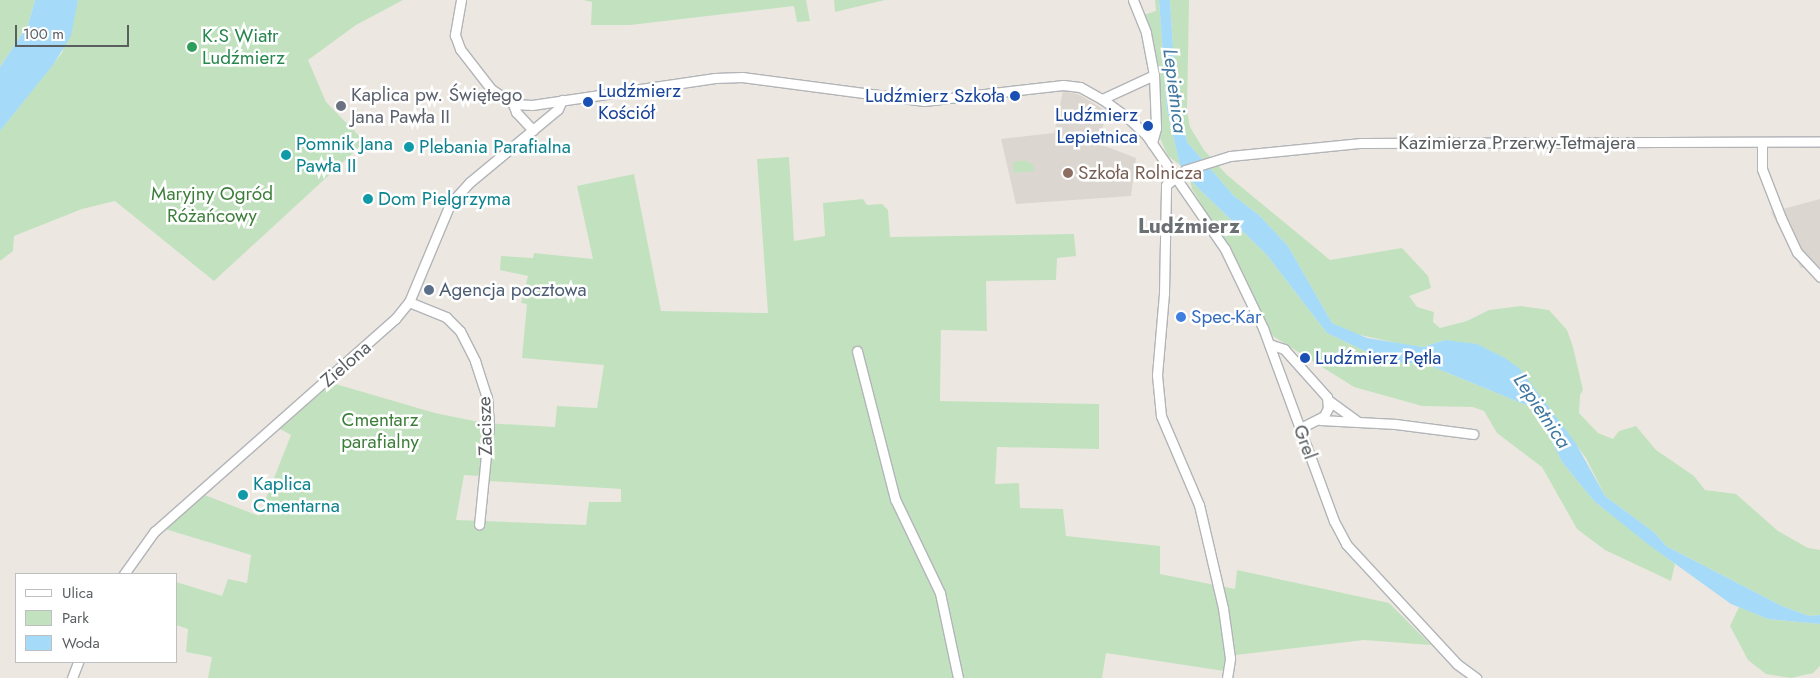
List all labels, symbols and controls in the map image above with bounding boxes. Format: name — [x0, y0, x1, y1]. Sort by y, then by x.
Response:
scale bar — [18, 15, 131, 47]
text: 100 m — [23, 23, 64, 45]
place label: K.S Wiatr Ludźmierz — [202, 25, 285, 69]
marker: K.S Wiatr Ludźmierz — [186, 41, 198, 53]
water label: Lepietnica — [1158, 47, 1192, 135]
place label: Ludźmierz Kościół — [598, 80, 681, 124]
place label: Kaplica pw. Świętego Jana Pawła II — [351, 84, 522, 128]
place label: Ludźmierz Szkoła — [865, 85, 1005, 107]
marker: Ludźmierz Szkoła — [1009, 90, 1021, 102]
marker: Ludźmierz Kościół — [582, 96, 594, 108]
marker: Kaplica pw. Świętego Jana Pawła II — [335, 100, 347, 112]
place label: Ludźmierz Lepietnica — [1055, 104, 1138, 148]
marker: Ludźmierz Lepietnica — [1142, 120, 1154, 132]
street label: Kazimierza Przerwy-Tetmajera — [1398, 132, 1636, 154]
place label: Pomnik Jana Pawła II — [296, 133, 393, 177]
place label: Plebania Parafialna — [419, 136, 571, 158]
marker: Plebania Parafialna — [403, 141, 415, 153]
marker: Pomnik Jana Pawła II — [280, 149, 292, 161]
place label: Szkoła Rolnicza — [1078, 162, 1202, 184]
marker: Szkoła Rolnicza — [1062, 167, 1074, 179]
park label: Maryjny Ogród Różańcowy — [151, 183, 273, 227]
place label: Dom Pielgrzyma — [378, 188, 511, 210]
marker: Dom Pielgrzyma — [362, 193, 374, 205]
district label: Ludźmierz — [1138, 213, 1240, 239]
place label: Agencja pocztowa — [439, 279, 587, 301]
marker: Agencja pocztowa — [423, 284, 435, 296]
place label: Spec-Kar — [1191, 306, 1261, 328]
marker: Spec-Kar — [1175, 311, 1187, 323]
street label: Zielona — [316, 336, 376, 392]
place label: Ludźmierz Pętla — [1315, 347, 1441, 369]
marker: Ludźmierz Pętla — [1299, 352, 1311, 364]
water label: Lepietnica — [1508, 369, 1576, 453]
street label: Zacisze — [473, 396, 497, 456]
park label: Cmentarz parafialny — [341, 409, 419, 453]
street label: Grel — [1288, 422, 1322, 462]
place label: Kaplica Cmentarna — [253, 473, 340, 517]
marker: Kaplica Cmentarna — [237, 489, 249, 501]
legend — [15, 573, 178, 663]
text: Ulica — [62, 582, 93, 604]
text: Park — [62, 607, 89, 629]
text: Woda — [62, 632, 100, 654]

